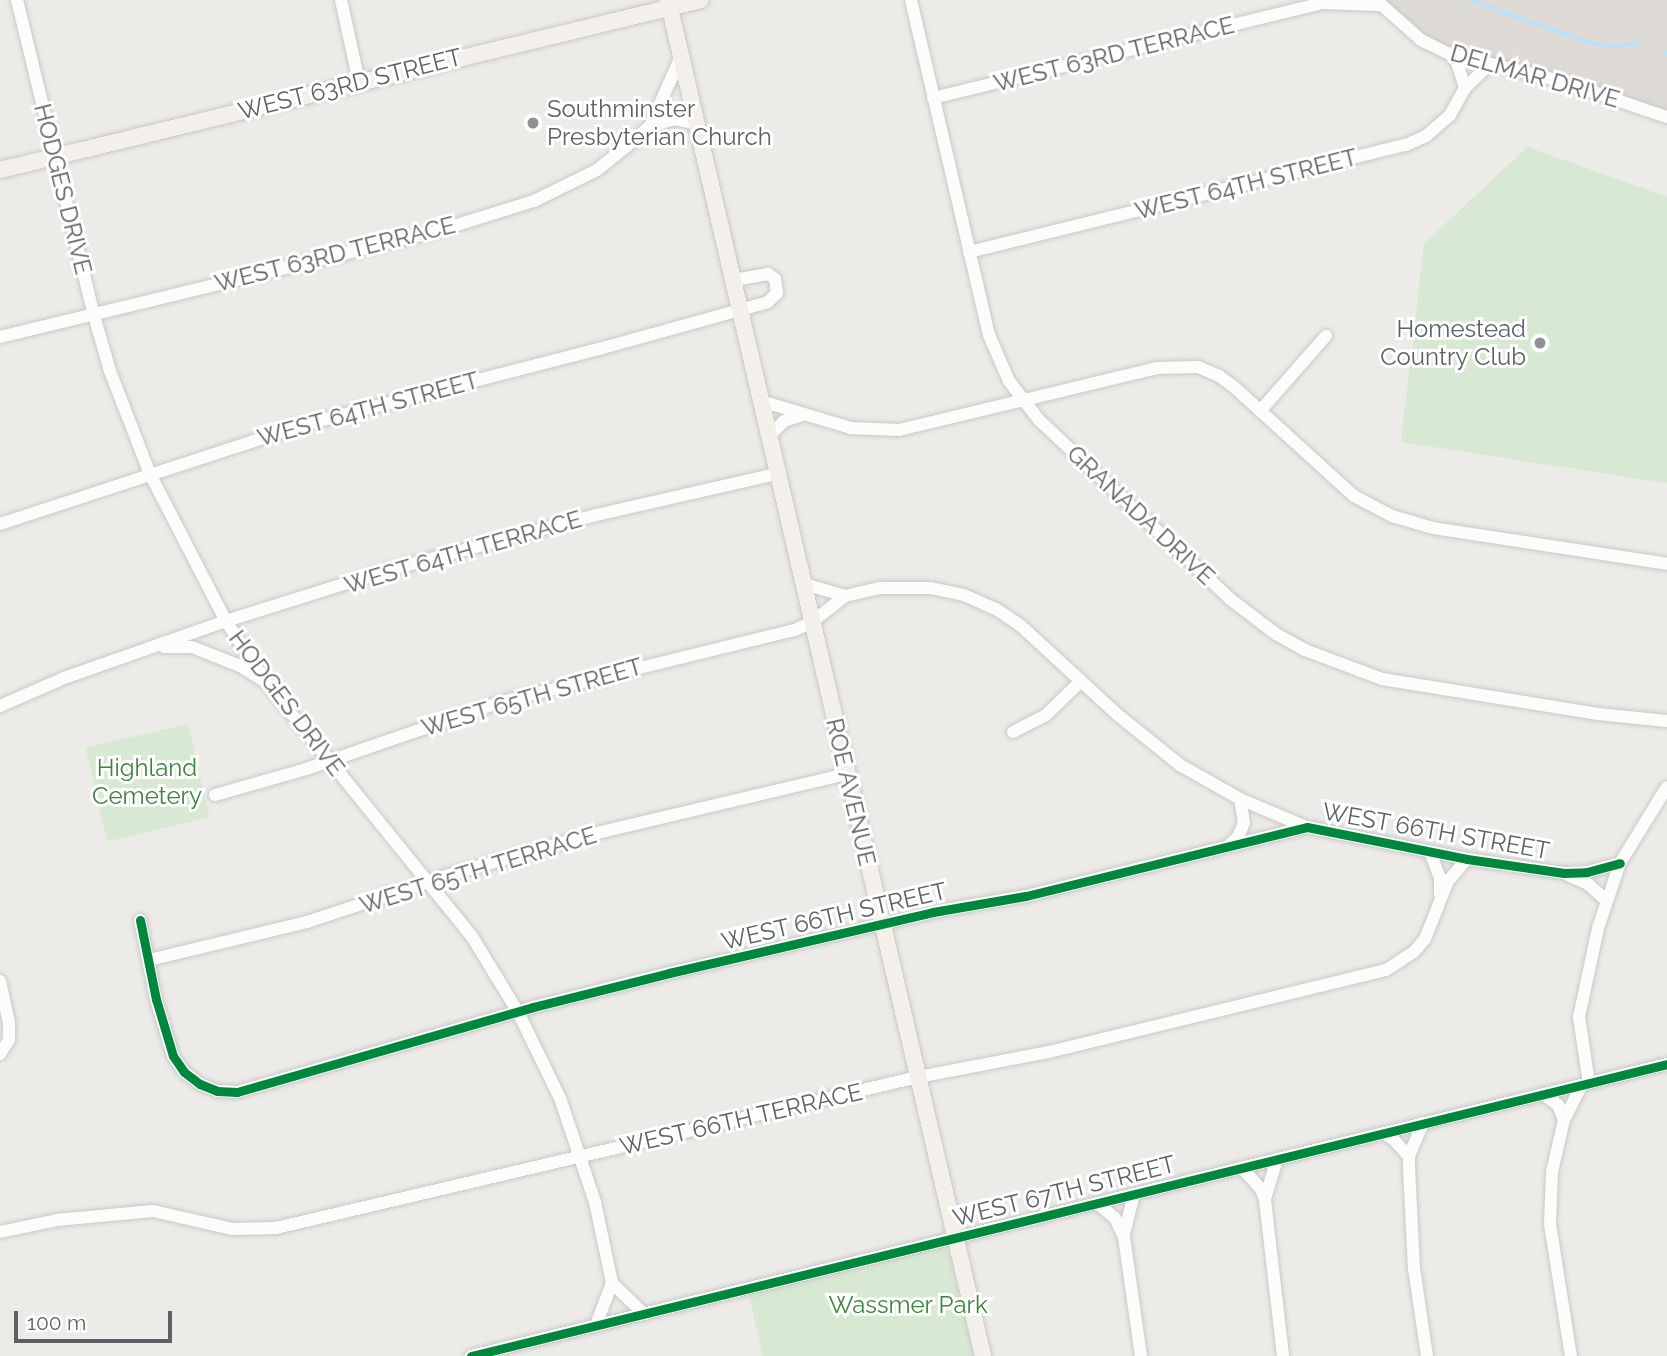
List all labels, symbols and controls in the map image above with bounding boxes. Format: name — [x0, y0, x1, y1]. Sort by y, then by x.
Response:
street label: WEST 63RD TERRACE — [990, 10, 1238, 98]
street label: DELMAR DRIVE — [1447, 38, 1623, 114]
street label: WEST 63RD STREET — [235, 42, 465, 126]
place label: Southminster Presbyterian Church — [547, 95, 772, 151]
street label: HODGES DRIVE — [28, 101, 98, 277]
marker: Southminster Presbyterian Church — [525, 115, 541, 131]
street label: WEST 64TH STREET — [1132, 142, 1360, 226]
street label: WEST 63RD TERRACE — [211, 210, 459, 298]
place label: Homestead Country Club — [1379, 315, 1526, 371]
marker: Homestead Country Club — [1532, 335, 1548, 351]
street label: WEST 64TH STREET — [254, 366, 482, 452]
street label: GRANADA DRIVE — [1061, 439, 1221, 591]
street label: WEST 64TH TERRACE — [340, 504, 586, 600]
street label: HODGES DRIVE — [223, 624, 351, 782]
street label: WEST 65TH STREET — [418, 652, 646, 742]
street label: ROE AVENUE — [820, 715, 882, 869]
park label: Highland Cemetery — [92, 754, 202, 810]
street label: WEST 66TH STREET — [1320, 797, 1552, 865]
street label: WEST 65TH TERRACE — [355, 820, 601, 920]
street label: WEST 66TH STREET — [718, 876, 950, 956]
street label: WEST 66TH TERRACE — [616, 1077, 866, 1161]
street label: WEST 67TH STREET — [949, 1149, 1179, 1233]
park label: Wassmer Park — [828, 1291, 988, 1319]
scale bar — [18, 1296, 175, 1340]
text: 100 m — [27, 1310, 86, 1335]

